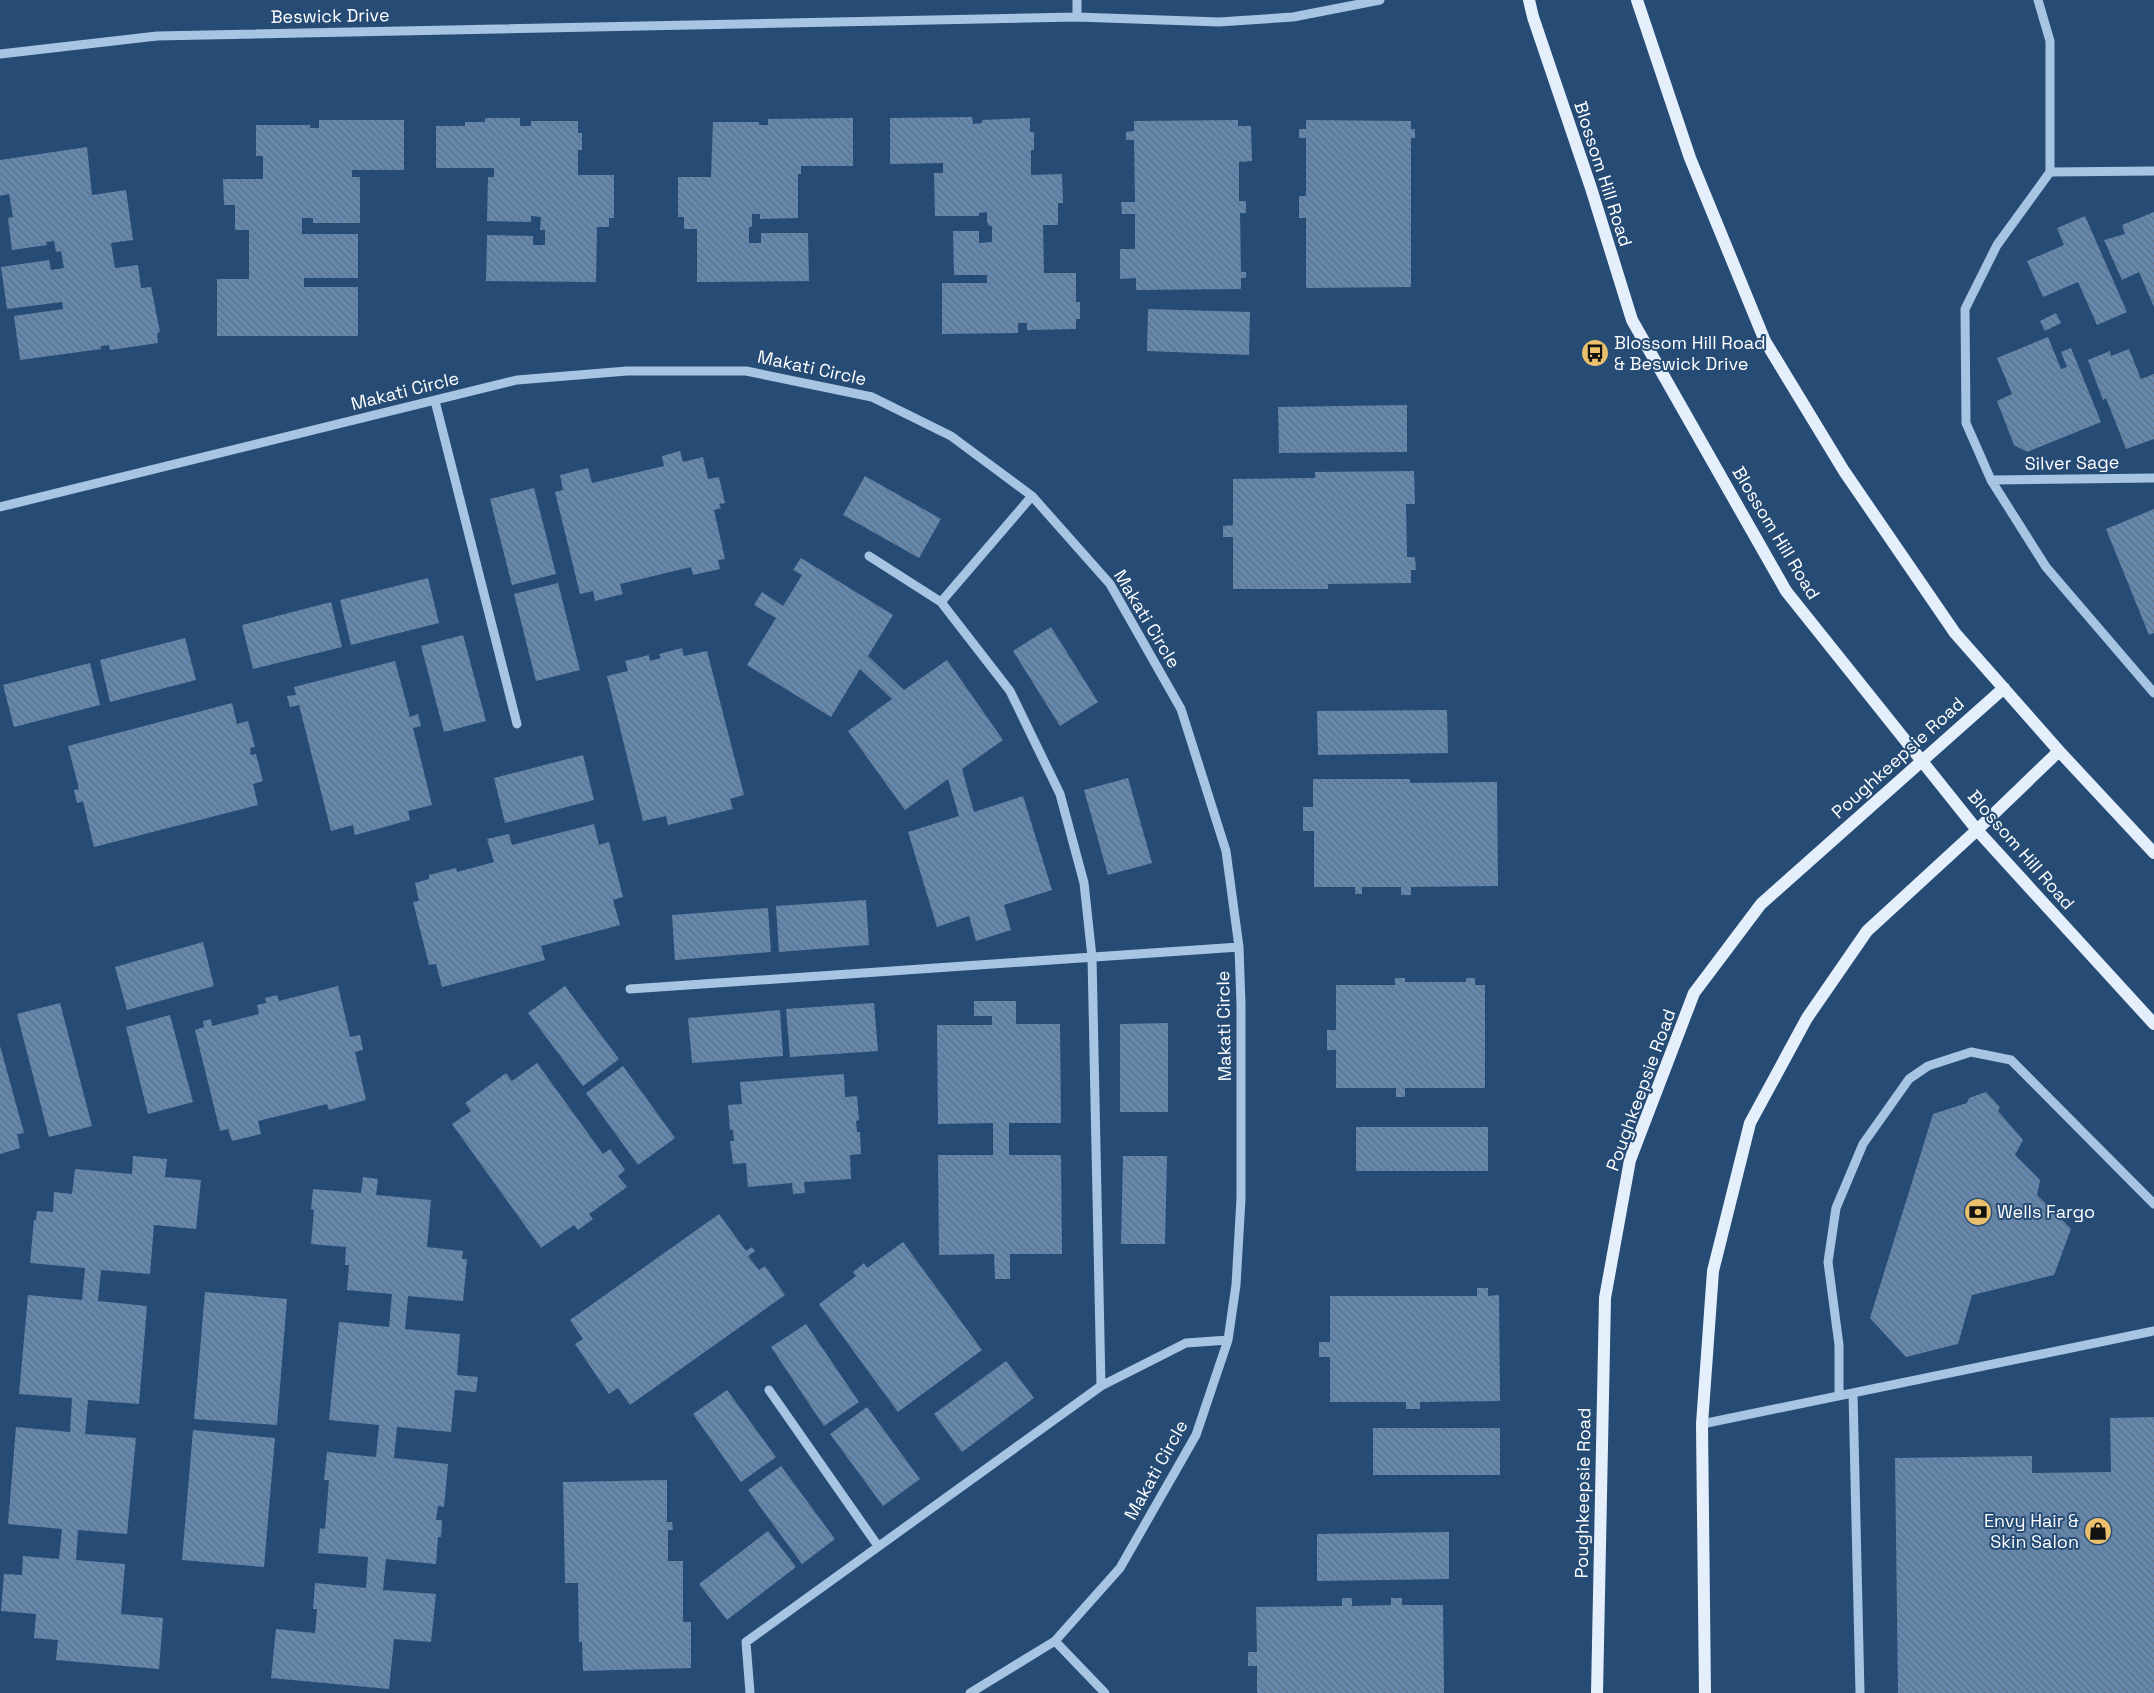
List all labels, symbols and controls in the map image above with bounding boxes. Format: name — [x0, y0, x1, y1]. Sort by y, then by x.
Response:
street label: Beswick Drive — [270, 3, 390, 28]
street label: Blossom Hill Road — [1569, 98, 1638, 249]
place label: Blossom Hill Road & Beswick Drive — [1614, 331, 1765, 375]
bus stop icon: Blossom Hill Road & Beswick Drive — [1580, 338, 1610, 368]
street label: Makati Circle — [756, 345, 869, 390]
street label: Makati Circle — [348, 366, 461, 415]
street label: Silver Sage — [2024, 450, 2119, 475]
street label: Blossom Hill Road — [1728, 462, 1825, 604]
street label: Makati Circle — [1109, 565, 1186, 672]
street label: Poughkeepsie Road — [1827, 692, 1969, 823]
street label: Blossom Hill Road — [1963, 785, 2080, 914]
street label: Makati Circle — [1211, 970, 1236, 1082]
street label: Poughkeepsie Road — [1601, 1006, 1681, 1174]
bank icon: Wells Fargo — [1963, 1197, 1993, 1227]
place label: Wells Fargo — [1997, 1200, 2095, 1223]
street label: Poughkeepsie Road — [1570, 1407, 1595, 1579]
street label: Makati Circle — [1119, 1416, 1192, 1524]
place label: Envy Hair & Skin Salon — [1984, 1509, 2079, 1553]
shop icon: Envy Hair & Skin Salon — [2083, 1516, 2113, 1546]

